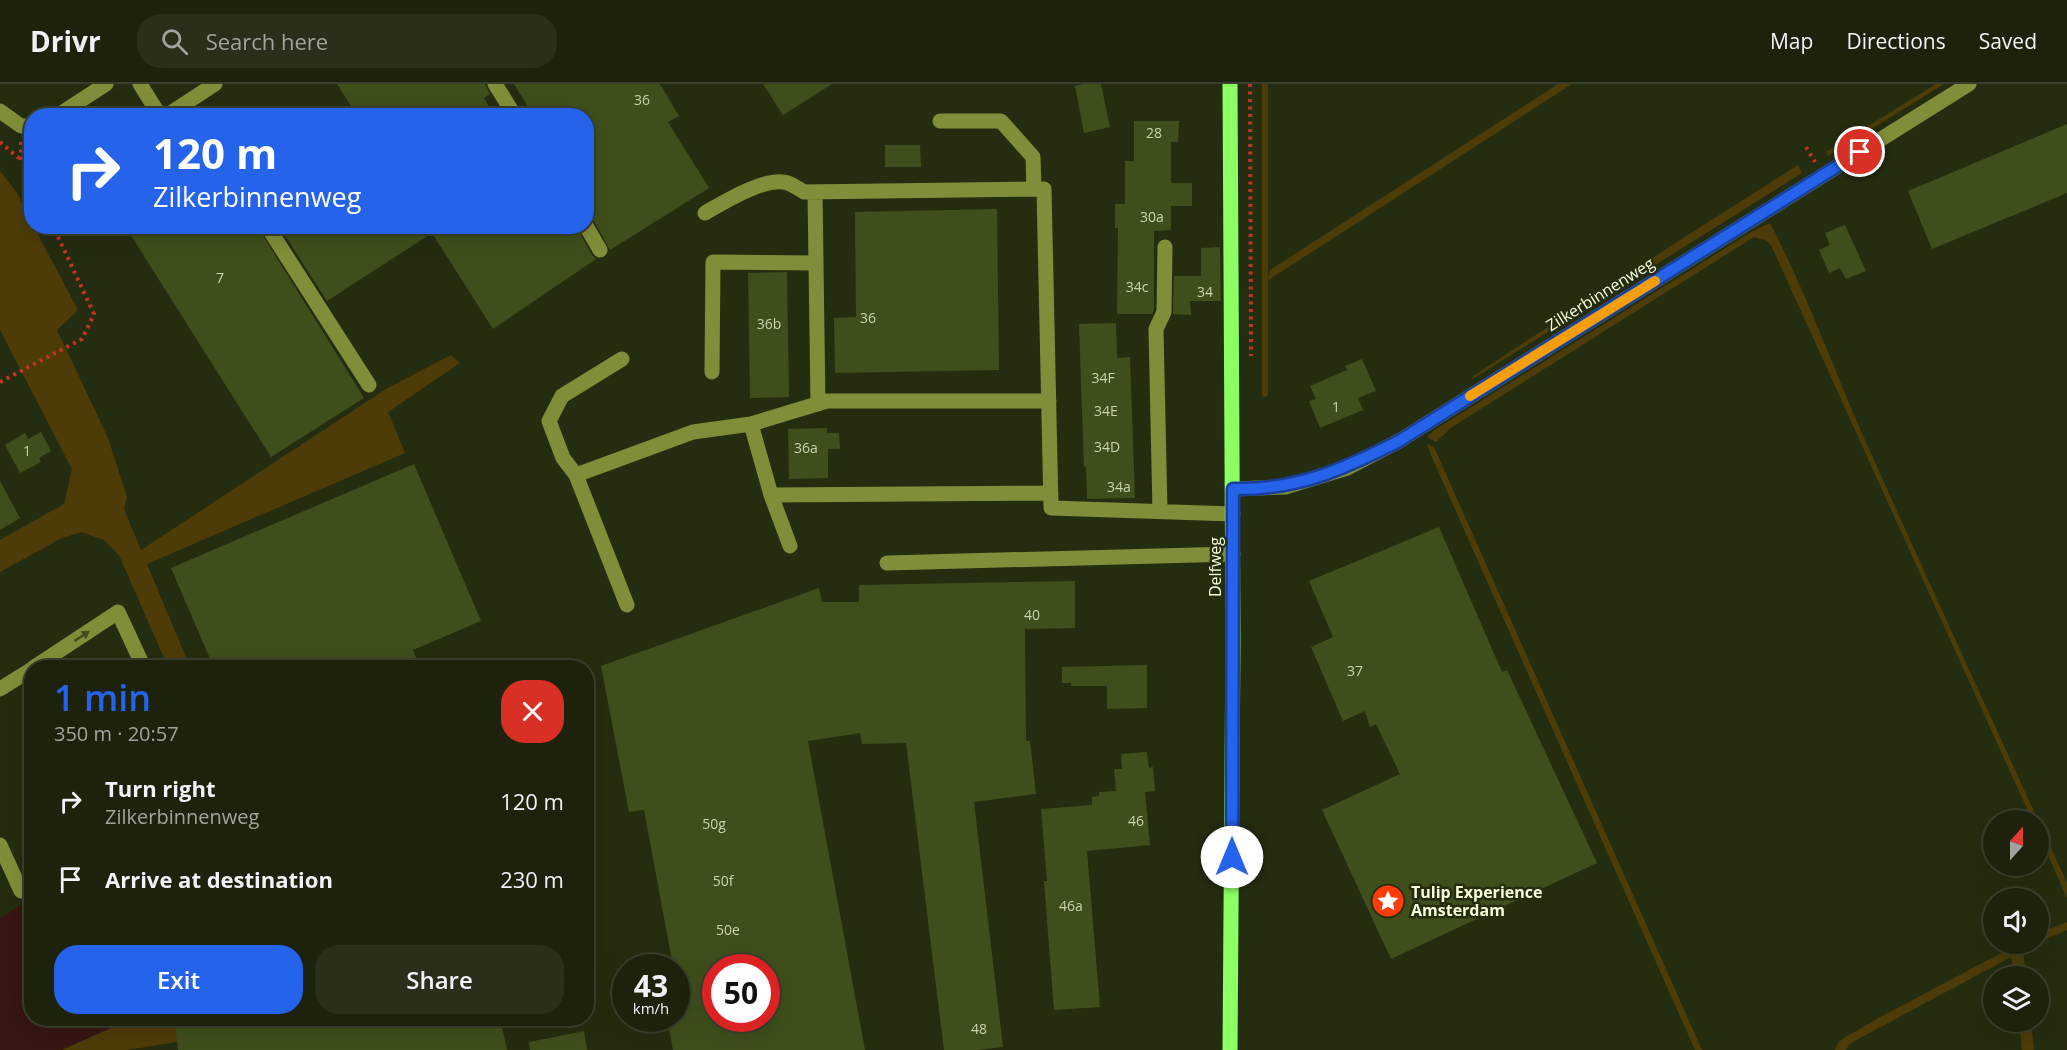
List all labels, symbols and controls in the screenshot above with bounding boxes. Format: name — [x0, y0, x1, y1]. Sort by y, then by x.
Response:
search box — [137, 14, 557, 68]
text: Drivr — [30, 22, 101, 60]
icon: search — [158, 25, 191, 58]
text: Search here — [206, 26, 328, 56]
text: Map — [1770, 27, 1813, 55]
text: Directions — [1846, 27, 1946, 55]
text: Saved — [1979, 27, 2037, 55]
house number: 36 — [634, 90, 650, 109]
house number: 28 — [1146, 123, 1162, 142]
text: 120 m — [153, 124, 277, 181]
pin — [1834, 126, 1885, 177]
icon: right — [54, 132, 132, 210]
icon: arrive — [1843, 135, 1876, 168]
text: Zilkerbinnenweg — [153, 178, 361, 215]
house number: 30a — [1140, 207, 1164, 226]
street label: Zilkerbinnenweg — [1542, 252, 1658, 336]
house number: 7 — [216, 268, 224, 287]
house number: 34c — [1126, 277, 1149, 296]
house number: 34 — [1197, 282, 1213, 301]
house number: 36 — [860, 308, 876, 327]
house number: 36b — [757, 314, 781, 333]
house number: 34F — [1091, 368, 1115, 387]
house number: 1 — [1332, 397, 1340, 416]
house number: 34E — [1094, 401, 1118, 420]
house number: 34D — [1094, 437, 1120, 456]
house number: 36a — [794, 438, 818, 457]
house number: 1 — [23, 441, 31, 460]
house number: 34a — [1107, 477, 1131, 496]
street label: Delfweg — [1204, 537, 1226, 597]
house number: 40 — [1024, 605, 1040, 624]
one-way arrow — [74, 630, 90, 641]
house number: 37 — [1347, 661, 1363, 680]
text: 1 min — [54, 673, 151, 722]
button: close — [501, 680, 564, 743]
text: 350 m · 20:57 — [54, 720, 179, 747]
text: Turn right — [105, 773, 216, 803]
icon: right — [54, 785, 87, 818]
text: 120 m — [500, 786, 564, 816]
text: Zilkerbinnenweg — [105, 803, 259, 830]
north arrow — [1983, 810, 2049, 876]
map controls — [1983, 810, 2049, 1032]
house number: 46 — [1128, 811, 1144, 830]
house number: 50g — [702, 814, 726, 833]
position arrow — [1200, 825, 1264, 889]
icon: arrive — [54, 863, 87, 896]
text: Arrive at destination — [105, 864, 333, 894]
text: 230 m — [500, 864, 564, 894]
house number: 50f — [713, 871, 735, 890]
place label: Tulip Experience Amsterdam — [1411, 881, 1542, 921]
place icon: Tulip Experience Amsterdam — [1370, 883, 1406, 919]
button: sound — [1983, 888, 2049, 954]
house number: 46a — [1059, 896, 1083, 915]
house number: 50e — [716, 920, 740, 939]
button: Exit — [54, 945, 303, 1014]
button: Share — [315, 945, 564, 1014]
speed limit sign: 50 — [702, 954, 780, 1032]
text: 43 — [634, 965, 668, 1006]
button: layers — [1983, 966, 2049, 1032]
text: km/h — [633, 998, 669, 1018]
house number: 48 — [971, 1019, 987, 1038]

